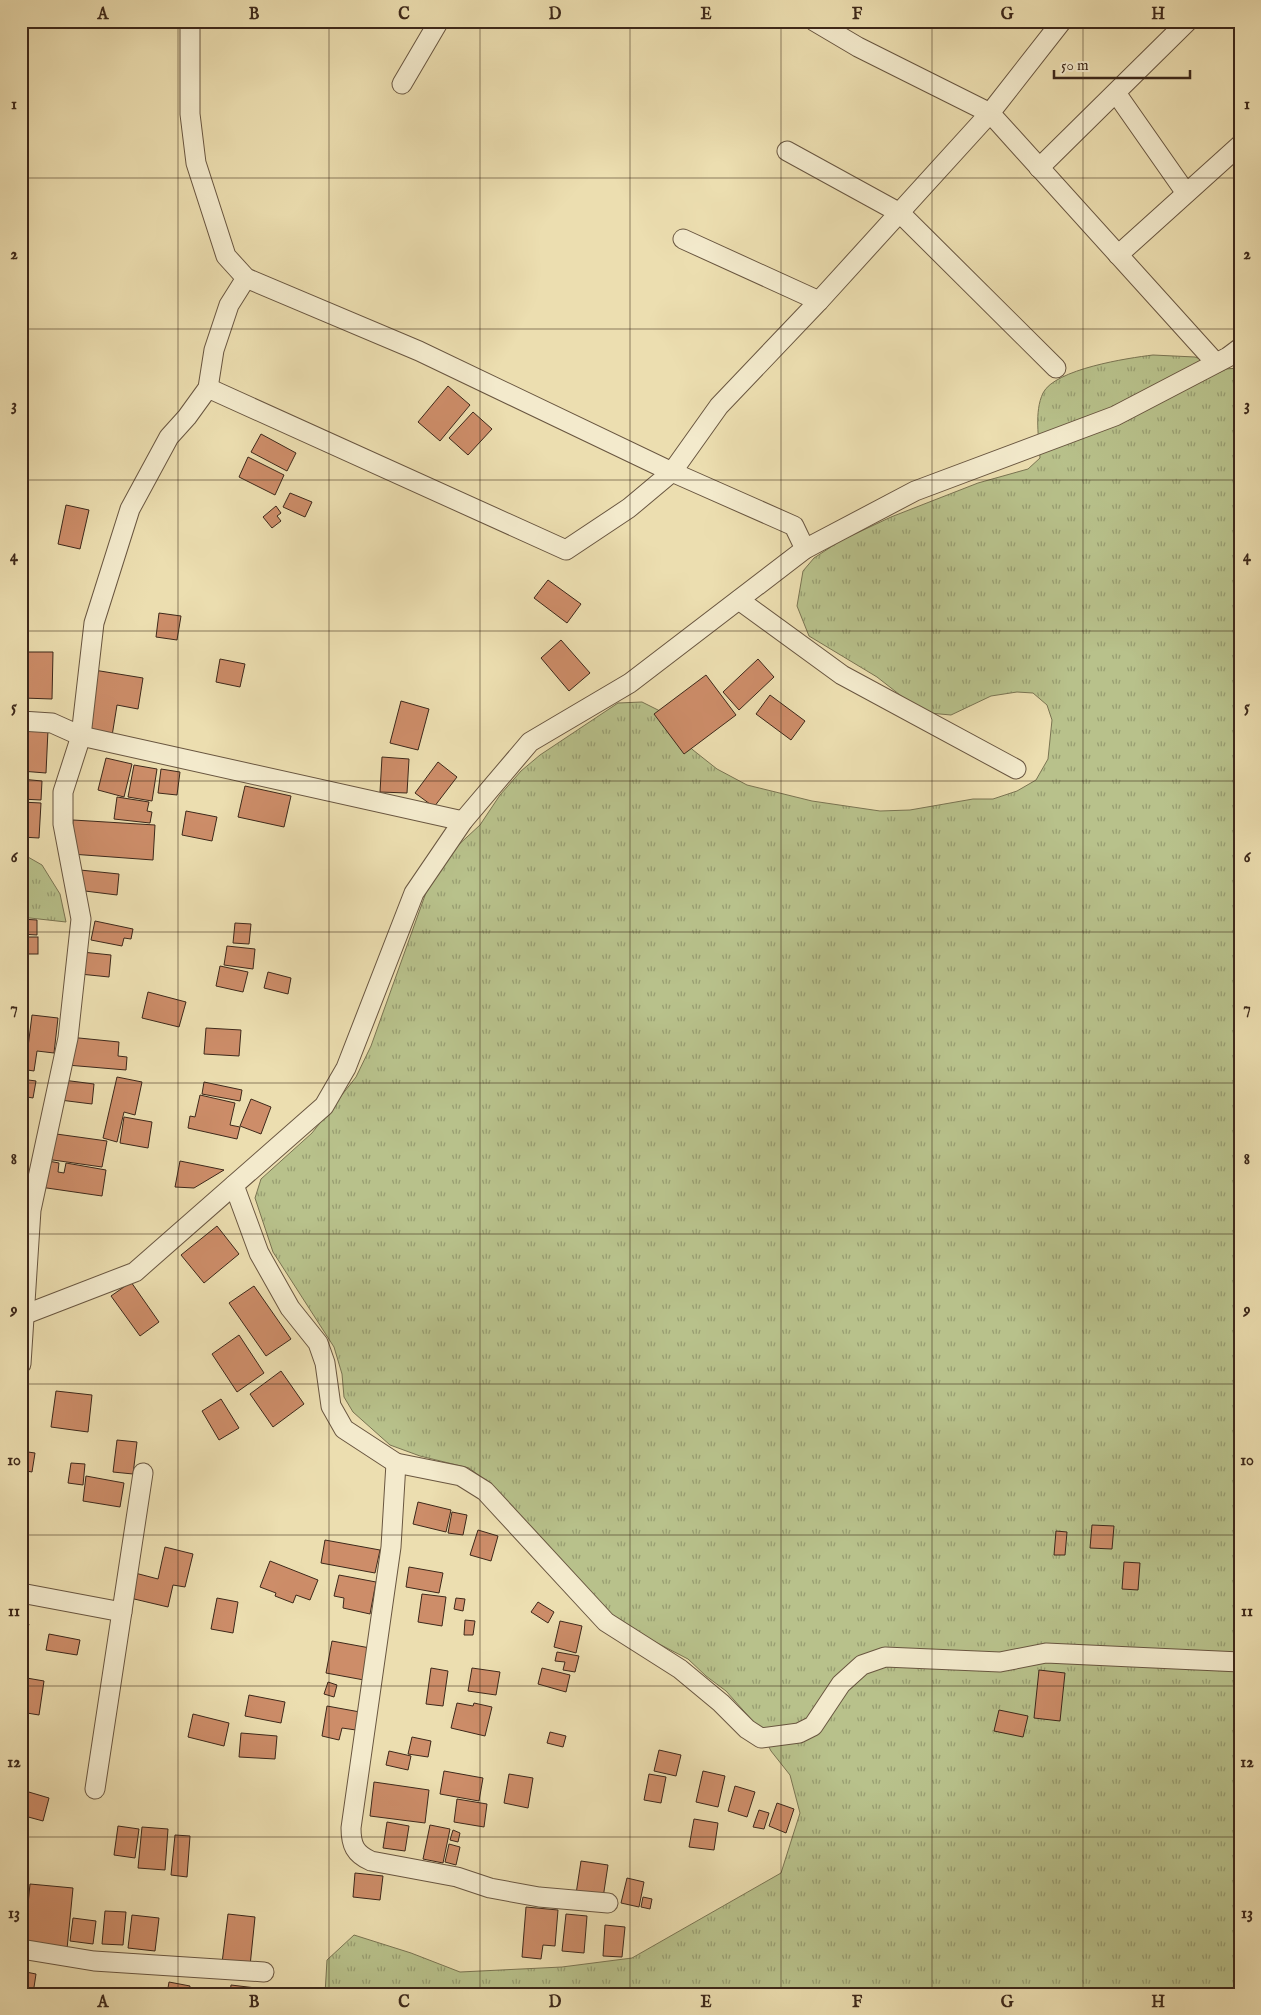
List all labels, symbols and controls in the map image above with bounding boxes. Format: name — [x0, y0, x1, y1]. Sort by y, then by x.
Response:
text: A — [97, 5, 110, 25]
text: B — [249, 5, 260, 25]
text: C — [398, 5, 410, 25]
text: D — [549, 5, 562, 25]
text: E — [700, 5, 712, 25]
text: F — [852, 5, 863, 25]
text: G — [1001, 5, 1014, 25]
text: H — [1151, 5, 1165, 25]
scale bar — [1054, 48, 1190, 80]
text: 50 m — [1061, 56, 1089, 75]
text: 1 — [11, 95, 17, 115]
text: 1 — [1244, 95, 1250, 115]
text: 2 — [10, 245, 18, 265]
text: 2 — [1243, 245, 1251, 265]
text: 3 — [11, 396, 17, 416]
text: 3 — [1244, 396, 1250, 416]
text: 4 — [10, 547, 19, 567]
text: 4 — [1243, 547, 1252, 567]
text: 5 — [11, 698, 17, 718]
text: 5 — [1244, 698, 1250, 718]
text: 6 — [11, 848, 19, 868]
text: 6 — [1244, 848, 1252, 868]
text: 7 — [10, 999, 18, 1019]
text: 7 — [1243, 999, 1251, 1019]
text: 8 — [11, 1150, 17, 1170]
text: 8 — [1244, 1150, 1250, 1170]
text: 9 — [10, 1301, 18, 1321]
text: 9 — [1243, 1301, 1251, 1321]
text: 10 — [7, 1451, 21, 1471]
text: 10 — [1240, 1451, 1254, 1471]
text: 11 — [8, 1602, 20, 1622]
text: 11 — [1241, 1602, 1253, 1622]
text: 12 — [7, 1753, 21, 1773]
text: 12 — [1240, 1753, 1254, 1773]
text: 13 — [8, 1904, 20, 1924]
text: 13 — [1241, 1904, 1253, 1924]
text: A — [97, 1993, 110, 2013]
text: B — [249, 1993, 260, 2013]
text: C — [398, 1993, 410, 2013]
text: D — [549, 1993, 562, 2013]
text: E — [700, 1993, 712, 2013]
text: F — [852, 1993, 863, 2013]
text: G — [1001, 1993, 1014, 2013]
text: H — [1151, 1993, 1165, 2013]

